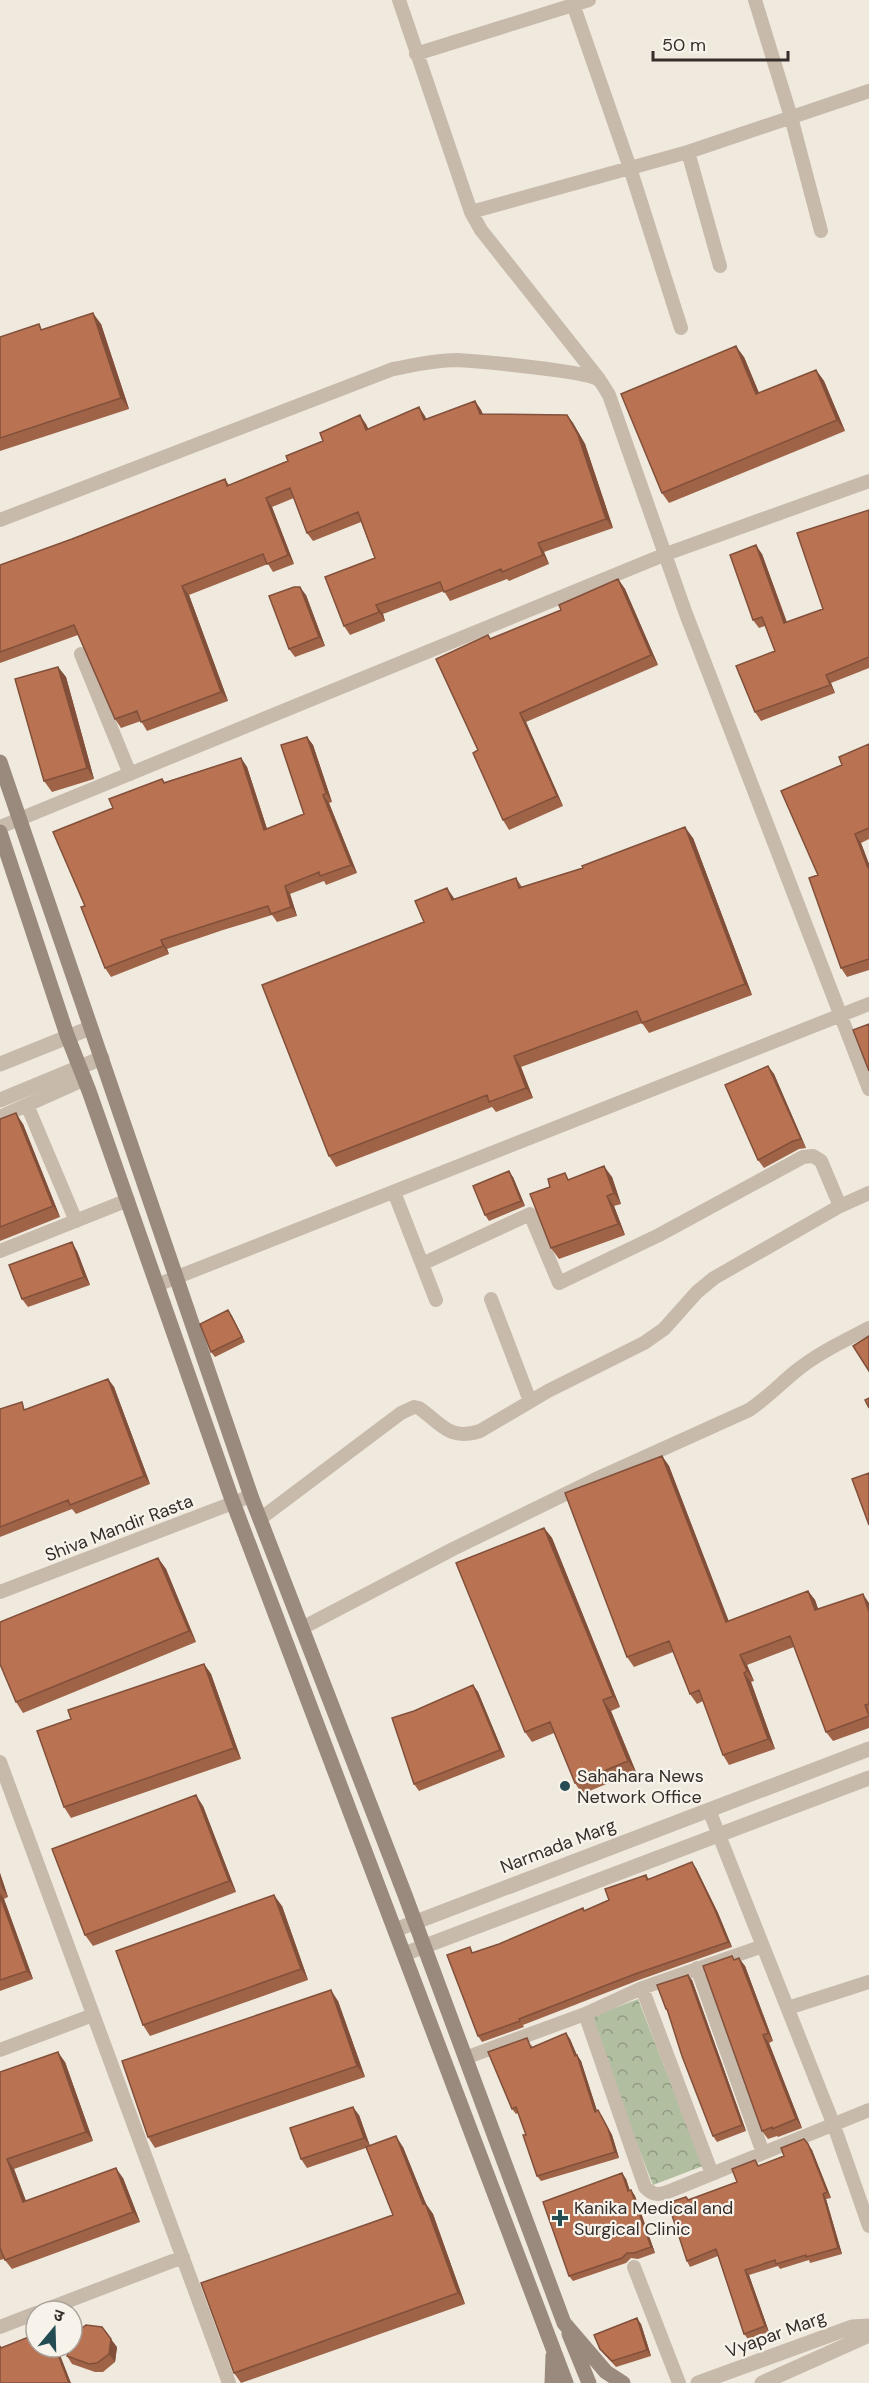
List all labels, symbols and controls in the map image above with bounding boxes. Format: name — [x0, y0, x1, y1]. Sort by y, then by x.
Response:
scale bar — [653, 24, 788, 62]
text: 50 m — [662, 33, 706, 57]
street label: Shiva Mandir Rasta — [42, 1489, 196, 1567]
place label: Sahahara News Network Office — [577, 1764, 704, 1809]
marker: Sahahara News Network Office — [558, 1779, 572, 1793]
street label: Narmada Marg — [497, 1813, 619, 1879]
place label: Kanika Medical and Surgical Clinic — [574, 2196, 733, 2241]
marker: Kanika Medical and Surgical Clinic — [551, 2209, 569, 2227]
north arrow — [24, 2299, 84, 2359]
text: उ — [51, 2304, 67, 2327]
street label: Vyapar Marg — [722, 2305, 830, 2363]

